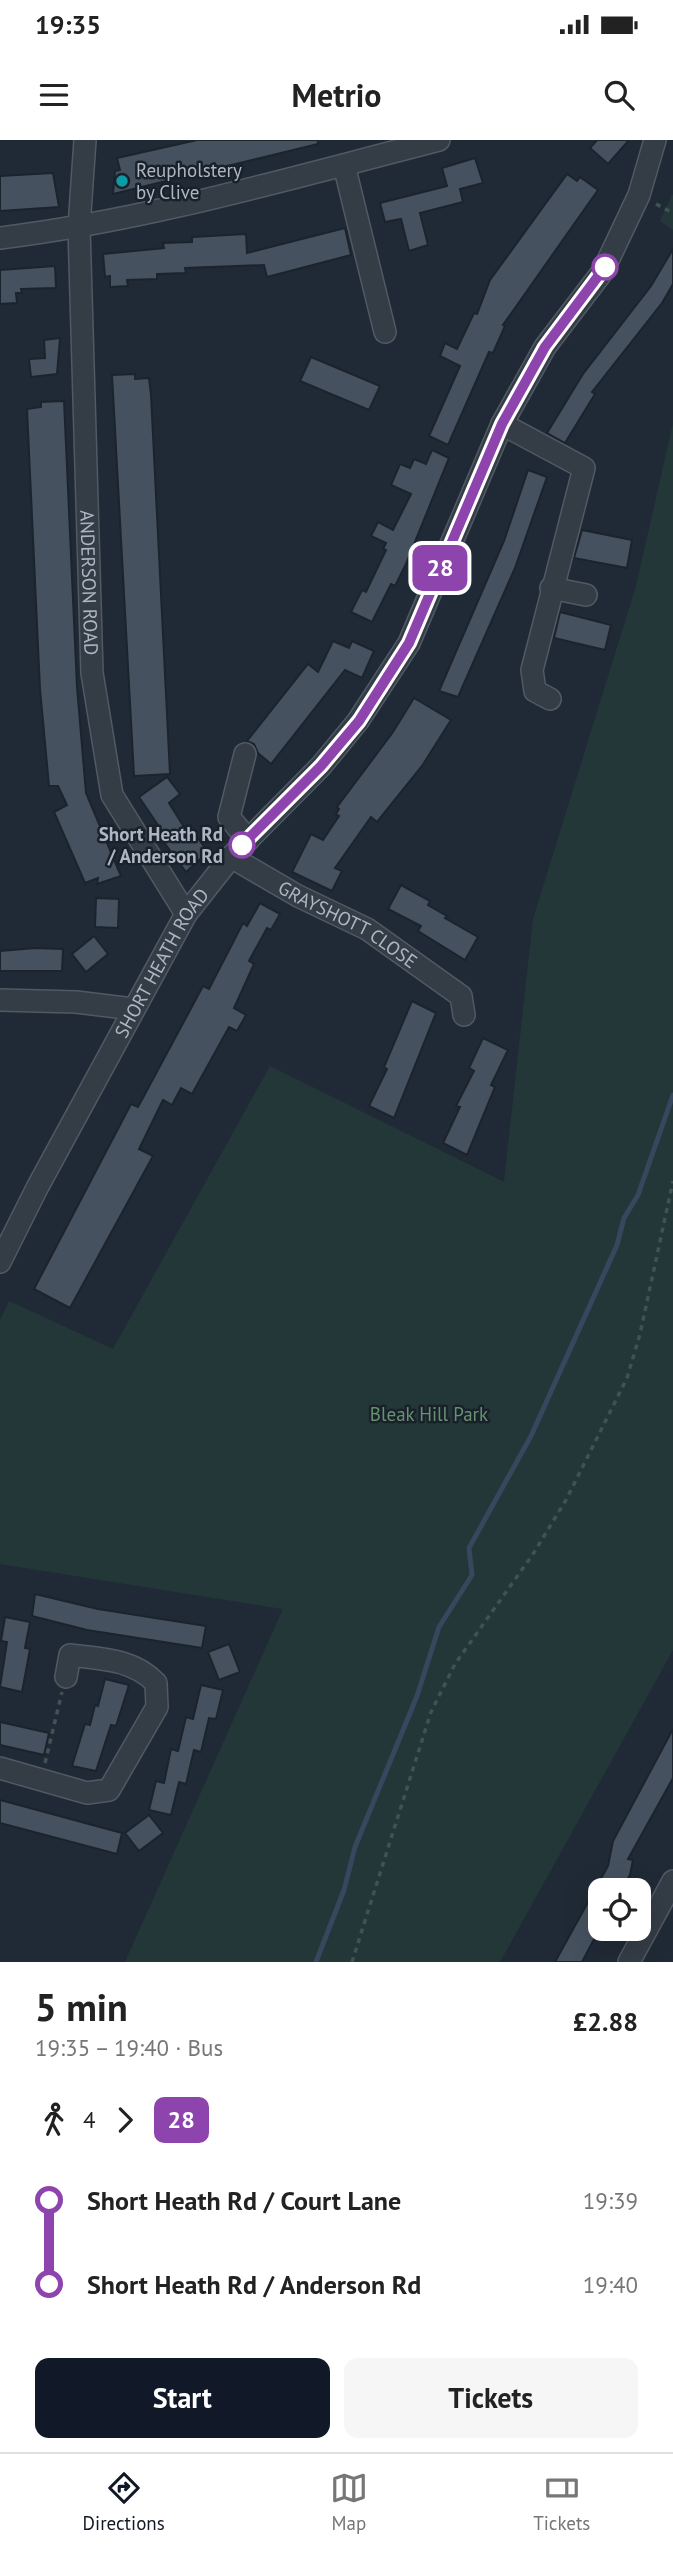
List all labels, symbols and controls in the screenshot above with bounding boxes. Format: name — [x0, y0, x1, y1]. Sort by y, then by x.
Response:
text: 19:35 — [35, 8, 101, 41]
text: Metrio — [291, 74, 382, 116]
icon: menu — [35, 76, 73, 114]
icon: search — [600, 76, 638, 114]
place label: Reupholstery by Clive — [136, 158, 242, 204]
marker: Reupholstery by Clive — [114, 173, 130, 189]
unlabelled marker — [592, 254, 618, 280]
street label: ANDERSON ROAD — [75, 510, 103, 656]
line badge: 28 — [408, 545, 472, 591]
text: 28 — [426, 552, 454, 583]
place label: Short Heath Rd / Anderson Rd — [99, 822, 223, 868]
marker: Short Heath Rd / Anderson Rd — [229, 832, 255, 858]
street label: GRAYSHOTT CLOSE — [274, 875, 422, 973]
street label: SHORT HEATH ROAD — [109, 883, 214, 1042]
park label: Bleak Hill Park — [370, 1402, 488, 1426]
map controls — [588, 1878, 651, 1941]
button: locate — [588, 1878, 651, 1941]
text: 5 min — [35, 1982, 128, 2031]
text: £2.88 — [573, 2005, 638, 2038]
text: 19:35 – 19:40 · Bus — [35, 2033, 223, 2062]
icon: walk — [35, 2101, 73, 2139]
icon: forward — [106, 2101, 144, 2139]
text: 28 — [168, 2104, 195, 2135]
text: 4 — [83, 2105, 96, 2134]
text: Short Heath Rd / Court Lane — [87, 2184, 401, 2217]
text: 19:39 — [583, 2186, 638, 2215]
text: Short Heath Rd / Anderson Rd — [87, 2268, 421, 2301]
text: 19:40 — [583, 2270, 638, 2299]
button: Start — [35, 2358, 330, 2438]
button: Tickets — [344, 2358, 638, 2438]
tab: Directions — [83, 2469, 165, 2535]
tab: Map — [330, 2469, 368, 2535]
tab: Tickets — [533, 2469, 590, 2535]

